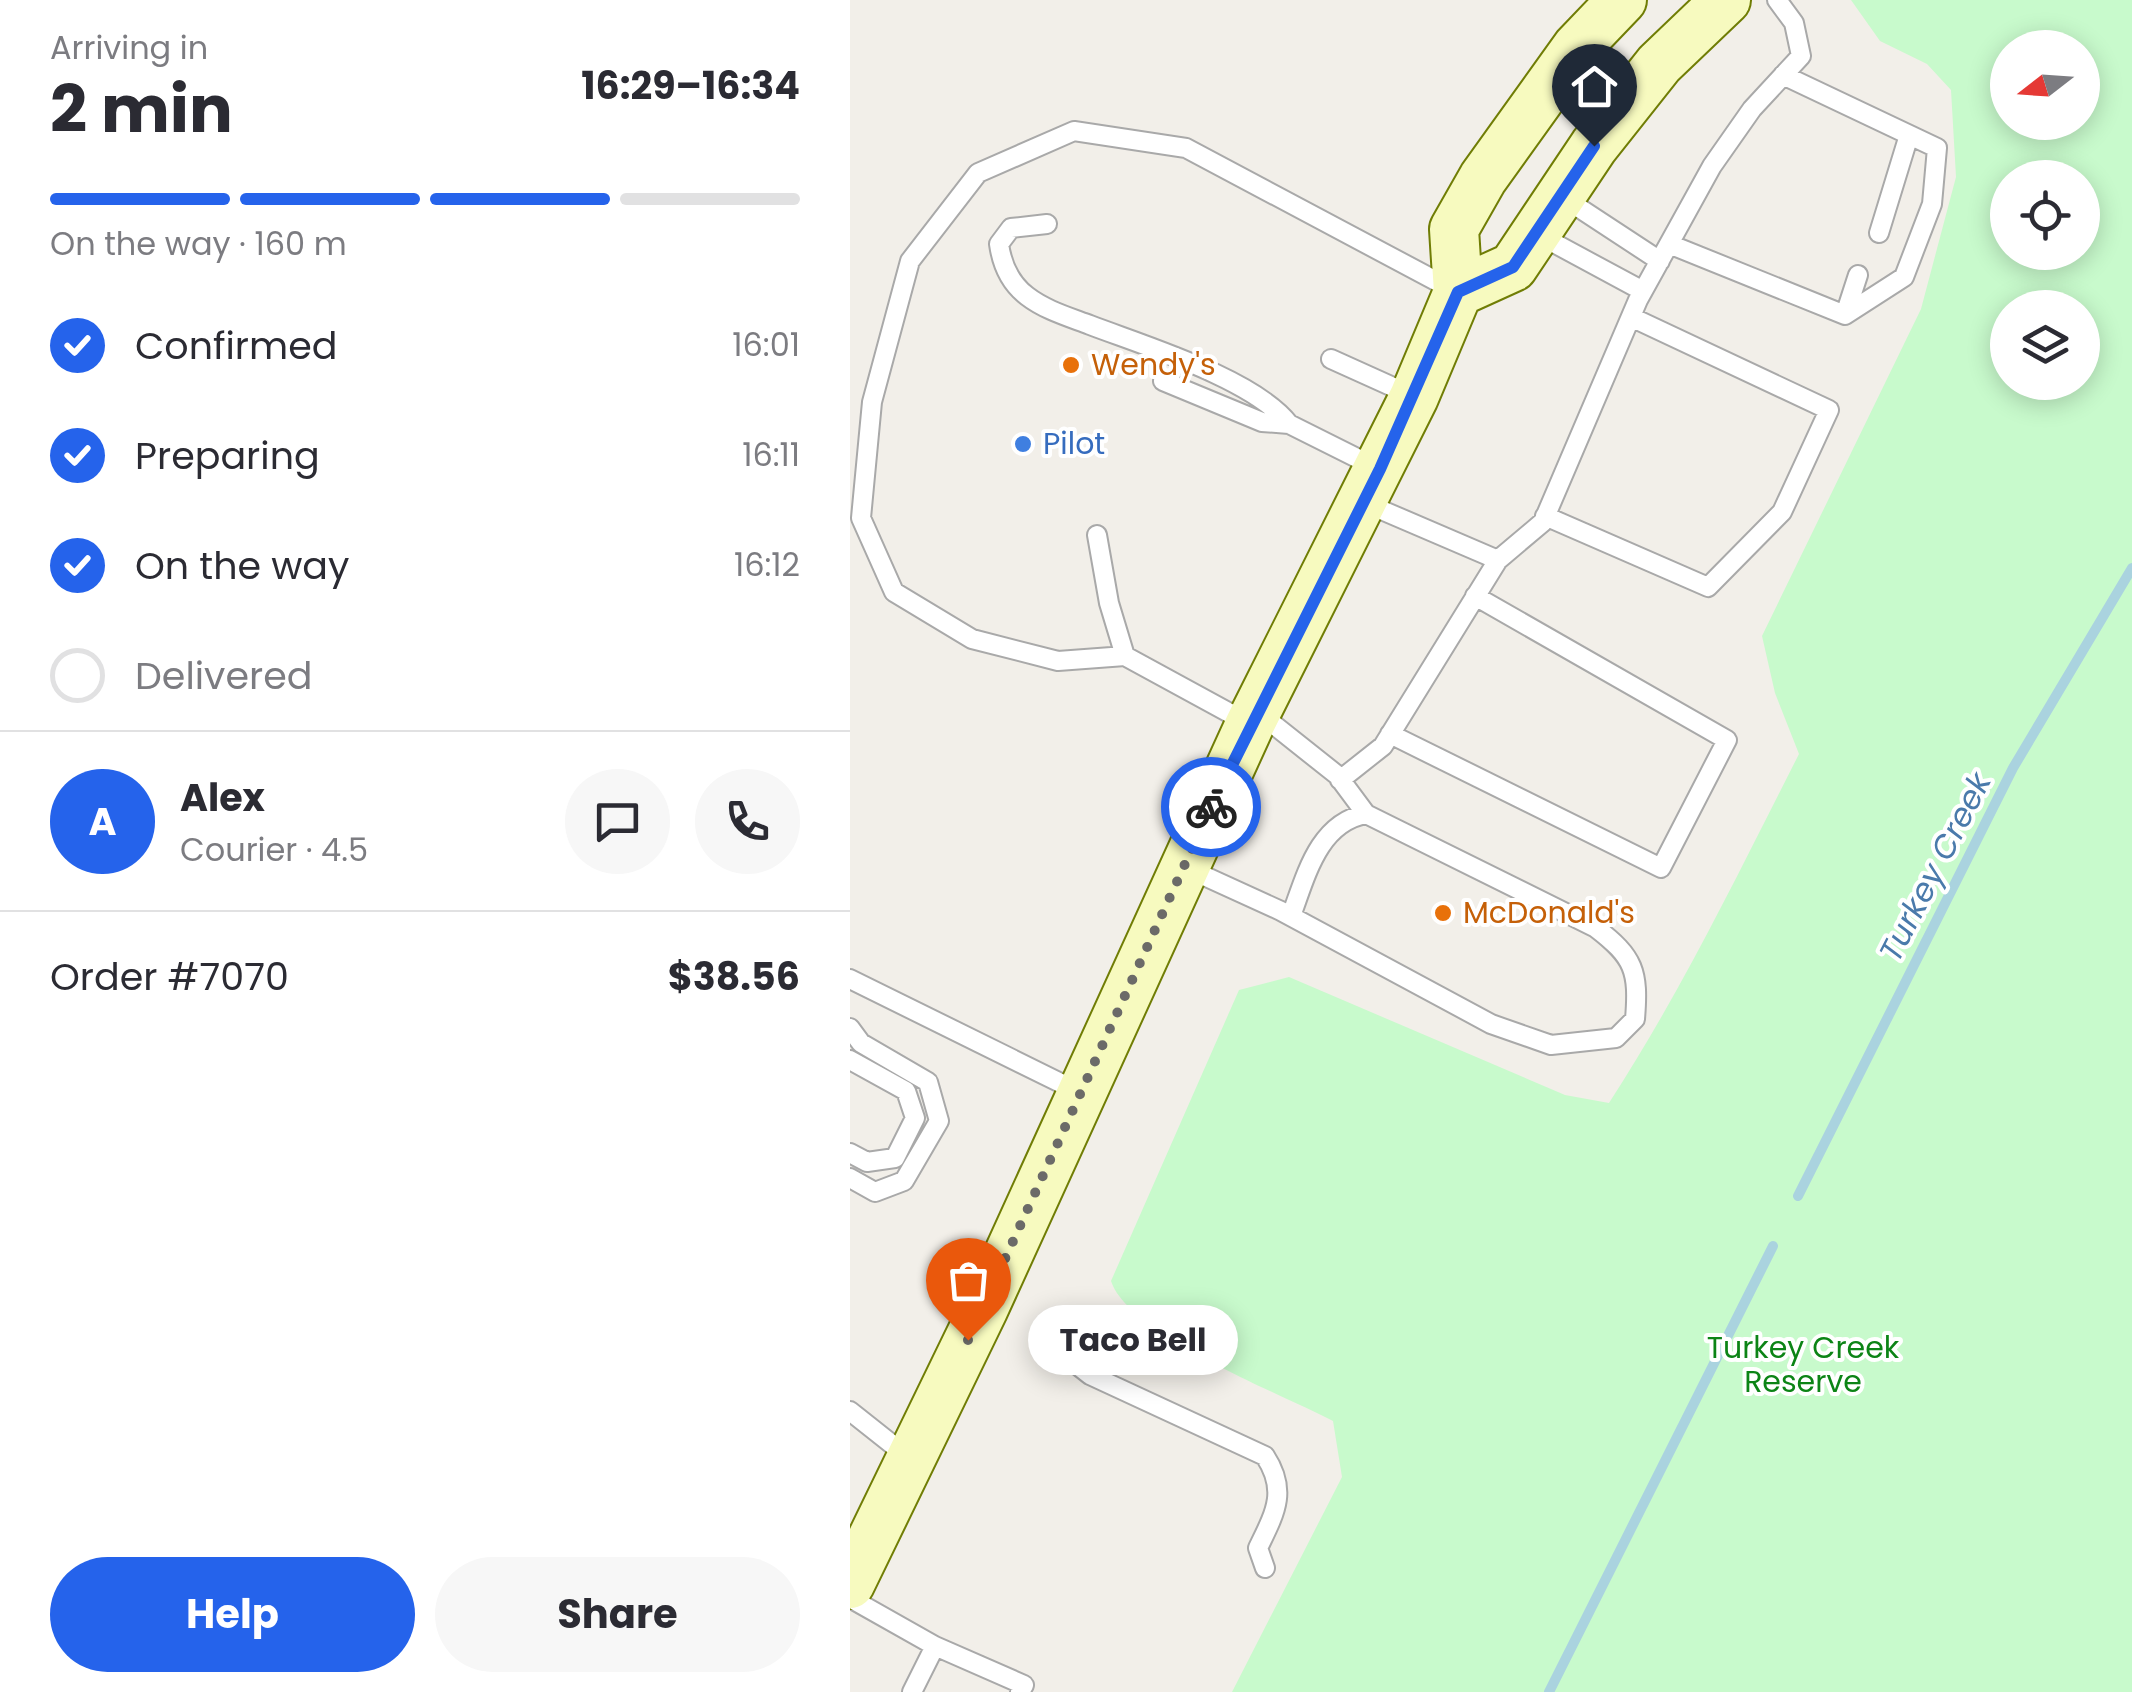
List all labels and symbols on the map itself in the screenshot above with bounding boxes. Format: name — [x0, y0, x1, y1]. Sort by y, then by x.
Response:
north arrow — [1990, 30, 2100, 140]
pin — [1552, 44, 1637, 147]
place label: Wendy's — [1091, 343, 1216, 386]
marker: Wendy's — [1060, 354, 1082, 376]
place label: Pilot — [1043, 422, 1105, 465]
marker: Pilot — [1012, 433, 1034, 455]
courier — [1161, 757, 1261, 857]
water label: Turkey Creek — [1868, 763, 2002, 969]
place label: McDonald's — [1463, 891, 1635, 934]
marker: McDonald's — [1432, 902, 1454, 924]
pin — [926, 1238, 1011, 1341]
callout: Taco Bell — [1028, 1305, 1238, 1375]
park label: Turkey Creek Reserve — [1707, 1326, 1900, 1403]

